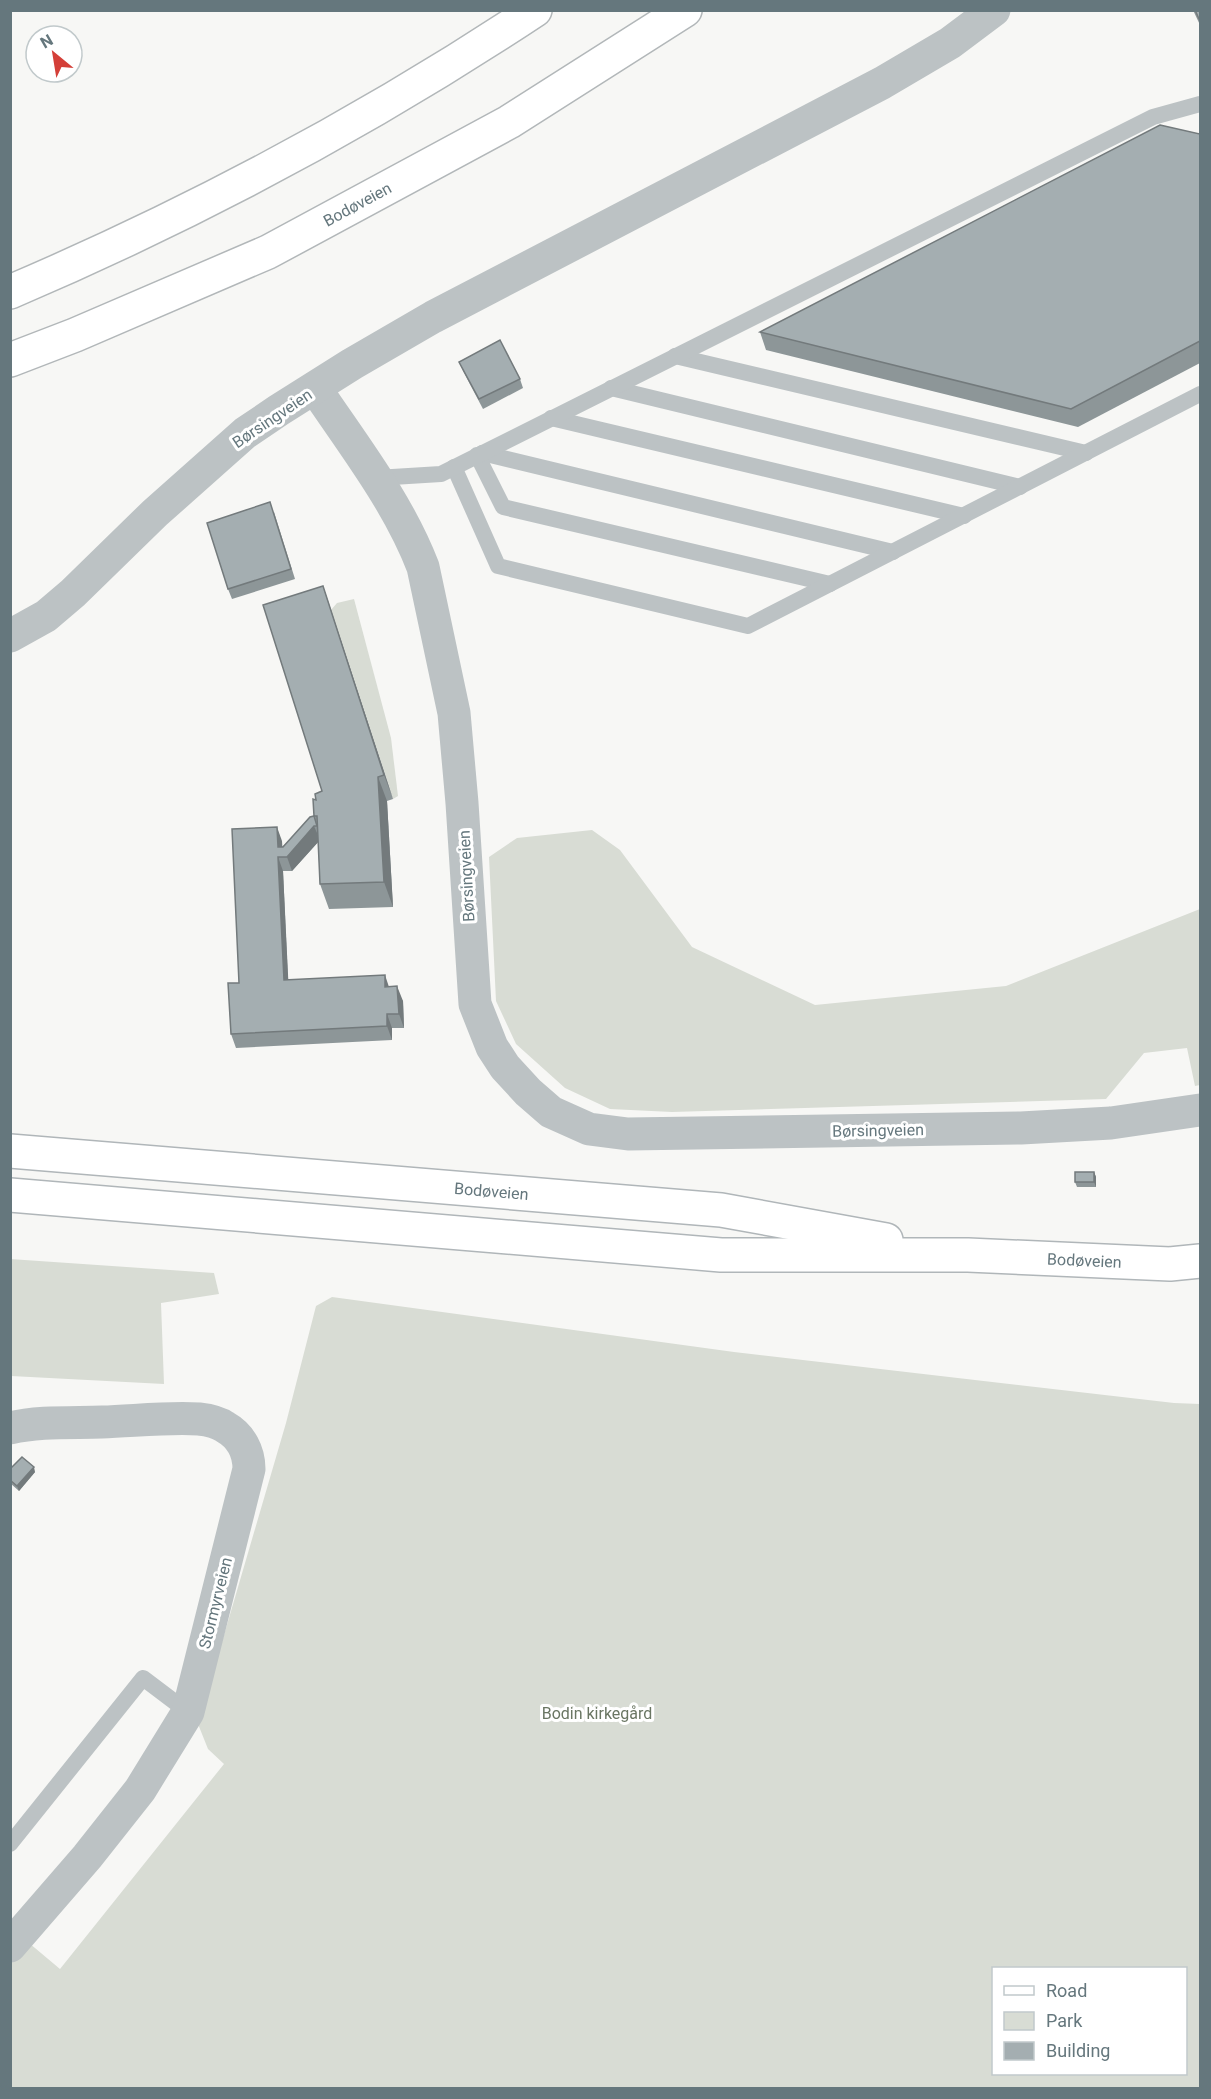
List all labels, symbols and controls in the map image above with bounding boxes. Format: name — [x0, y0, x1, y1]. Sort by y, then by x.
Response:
north arrow — [24, 24, 84, 84]
text: N — [37, 30, 56, 52]
street label: Bodøveien — [320, 178, 395, 230]
street label: Børsingveien — [229, 385, 316, 452]
street label: Børsingveien — [455, 830, 478, 922]
street label: Børsingveien — [832, 1120, 924, 1141]
street label: Bodøveien — [453, 1179, 529, 1204]
street label: Bodøveien — [1047, 1250, 1122, 1272]
street label: Stormyrveien — [195, 1555, 236, 1651]
park label: Bodin kirkegård — [542, 1704, 652, 1723]
legend — [992, 1967, 1187, 2075]
text: Road — [1046, 1980, 1087, 2001]
text: Park — [1046, 2010, 1083, 2031]
text: Building — [1046, 2040, 1110, 2061]

